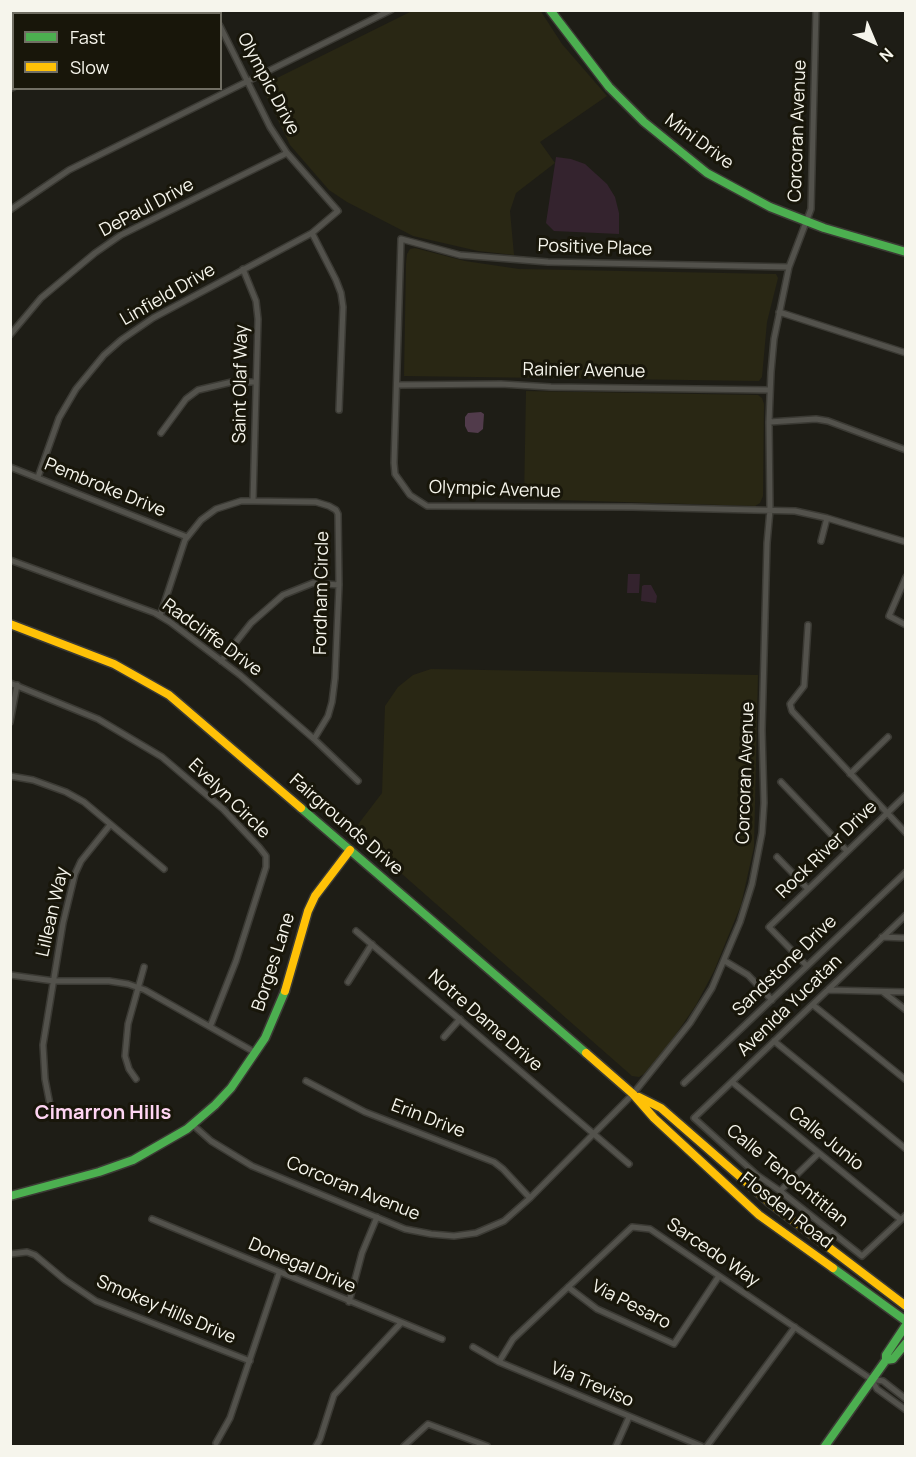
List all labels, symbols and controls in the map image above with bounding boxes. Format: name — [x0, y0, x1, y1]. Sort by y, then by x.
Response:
legend — [12, 12, 222, 90]
north arrow — [844, 12, 904, 72]
text: Fast — [70, 25, 105, 49]
street label: Olympic Drive — [232, 29, 304, 139]
text: N — [875, 43, 898, 67]
text: Slow — [70, 55, 109, 79]
street label: Corcoran Avenue — [785, 60, 811, 202]
street label: Mini Drive — [660, 110, 738, 174]
street label: DePaul Drive — [96, 174, 198, 242]
street label: Positive Place — [537, 235, 653, 261]
street label: Linfield Drive — [117, 259, 219, 331]
street label: Saint Olaf Way — [229, 324, 253, 444]
street label: Rainier Avenue — [522, 359, 646, 383]
street label: Pembroke Drive — [41, 454, 169, 522]
street label: Olympic Avenue — [429, 477, 561, 503]
street label: Fordham Circle — [310, 531, 334, 655]
street label: Radcliffe Drive — [158, 595, 266, 681]
street label: Corcoran Avenue — [733, 702, 759, 844]
street label: Evelyn Circle — [184, 755, 274, 843]
street label: Fairgrounds Drive — [285, 770, 407, 880]
street label: Rock River Drive — [772, 797, 882, 903]
street label: Lillean Way — [32, 865, 74, 959]
street label: Borges Lane — [248, 910, 300, 1014]
street label: Sandstone Drive — [729, 911, 841, 1021]
street label: Avenida Yucatan — [733, 951, 847, 1061]
street label: Notre Dame Drive — [424, 966, 546, 1076]
street label: Erin Drive — [388, 1095, 468, 1143]
district label: Cimarron Hills — [35, 1101, 171, 1125]
street label: Calle Junio — [784, 1102, 868, 1176]
street label: Calle Tenochtitlan — [722, 1120, 852, 1232]
street label: Corcoran Avenue — [283, 1152, 423, 1226]
street label: Flosden Road — [736, 1168, 836, 1254]
street label: Sarcedo Way — [662, 1214, 764, 1292]
street label: Donegal Drive — [245, 1234, 359, 1298]
street label: Smokey Hills Drive — [93, 1271, 239, 1349]
street label: Via Pesaro — [588, 1276, 674, 1334]
street label: Via Treviso — [547, 1358, 637, 1412]

